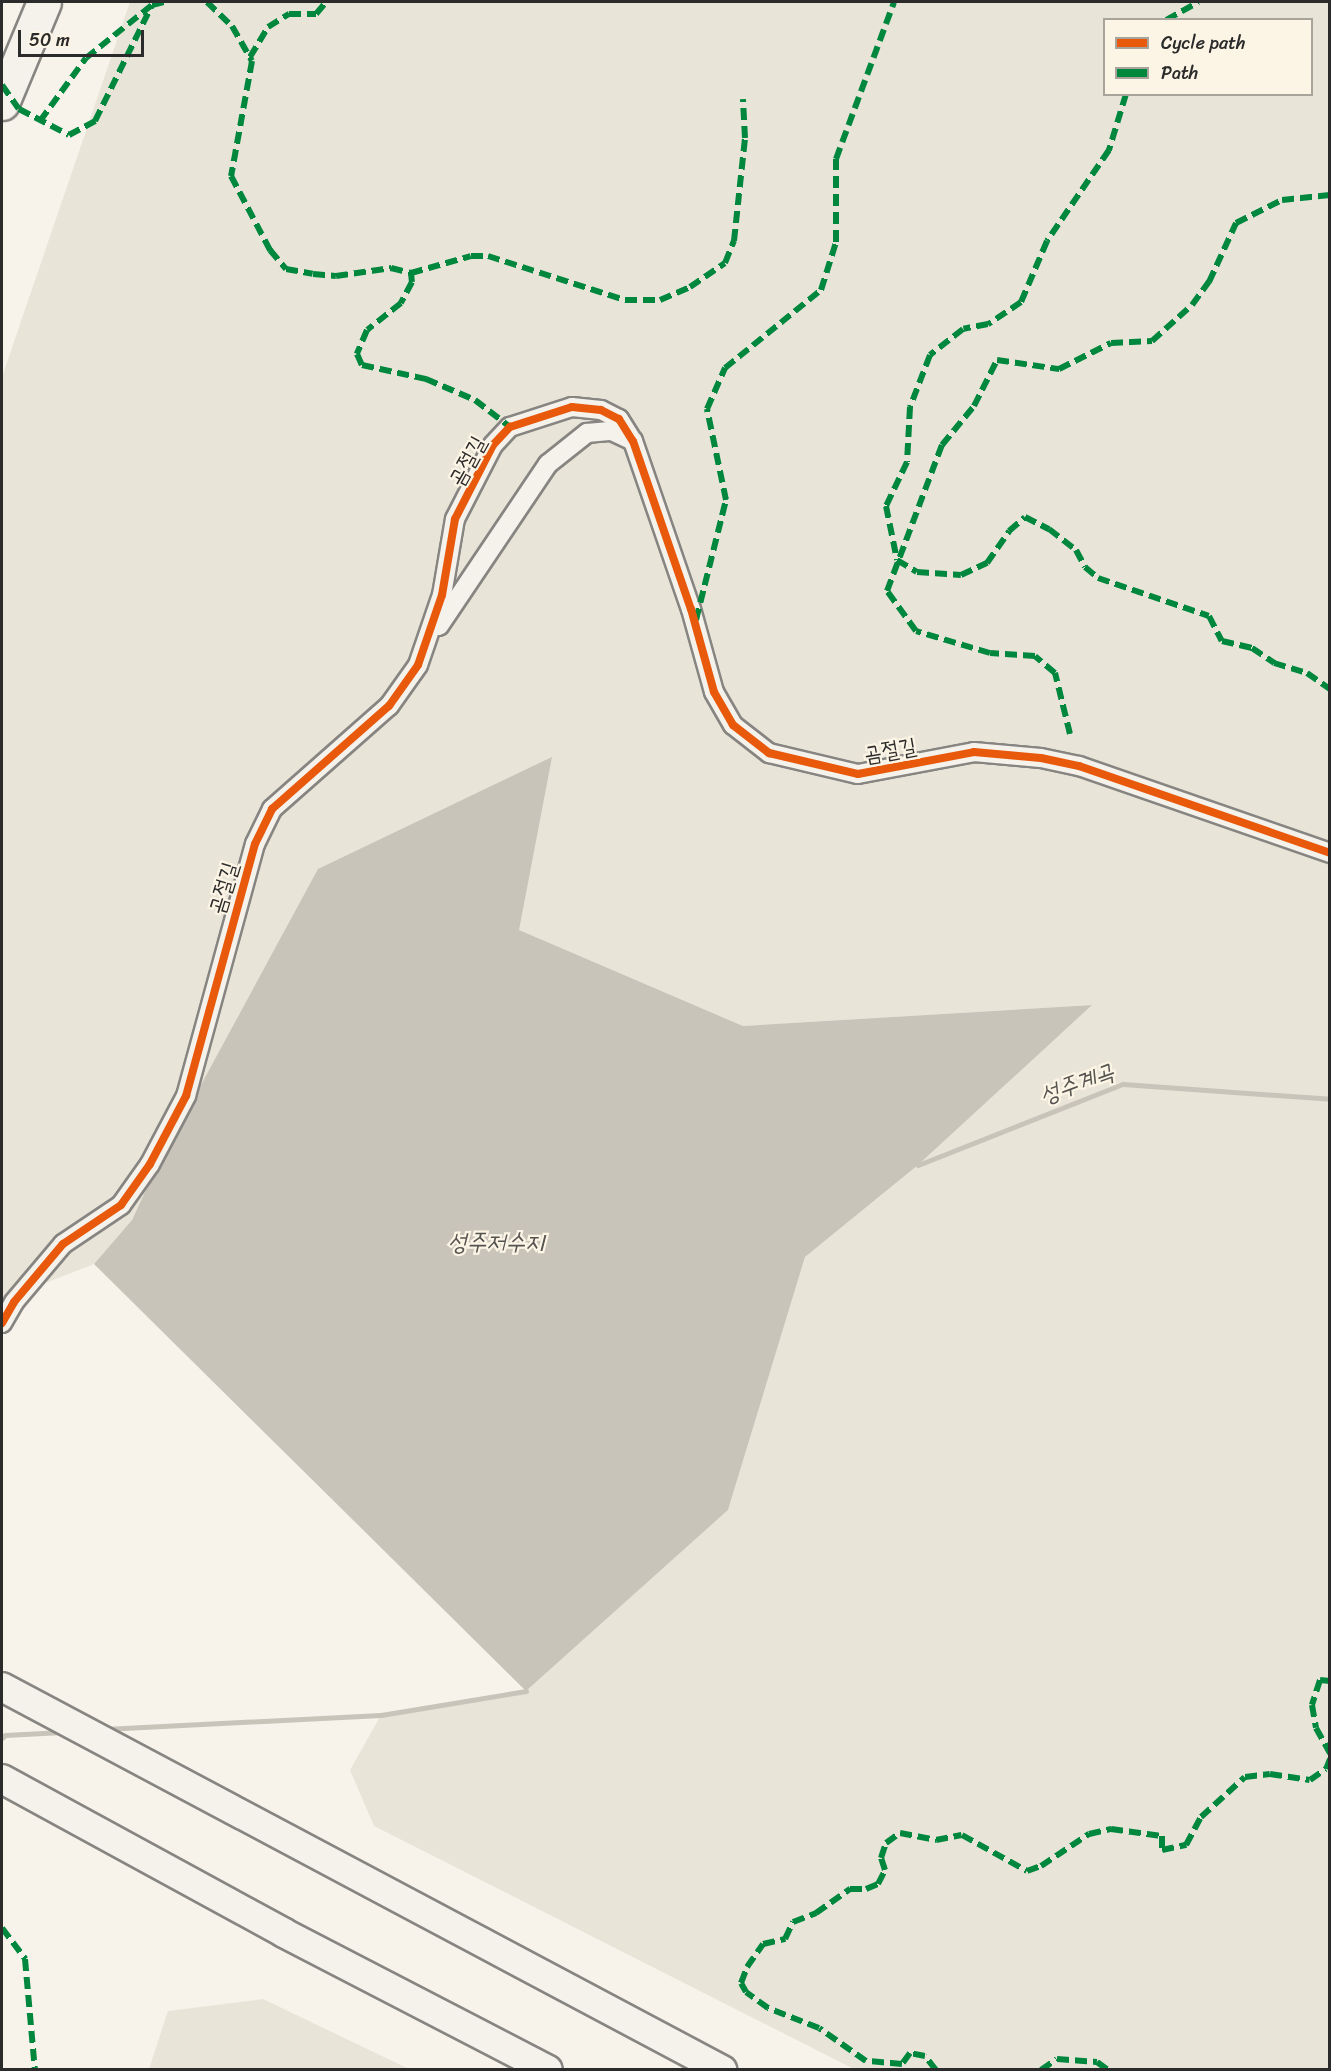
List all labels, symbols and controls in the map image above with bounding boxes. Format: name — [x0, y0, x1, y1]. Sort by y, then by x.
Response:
scale bar — [21, 18, 147, 56]
legend — [1103, 18, 1313, 96]
text: 50 m — [29, 24, 70, 56]
text: Cycle path — [1161, 27, 1245, 59]
text: Path — [1161, 57, 1198, 89]
street label: 곰절길 — [443, 431, 491, 491]
street label: 곰절길 — [862, 732, 918, 768]
street label: 곰절길 — [203, 859, 243, 917]
water label: 성주계곡 — [1036, 1057, 1118, 1111]
water label: 성주저수지 — [448, 1229, 544, 1257]

